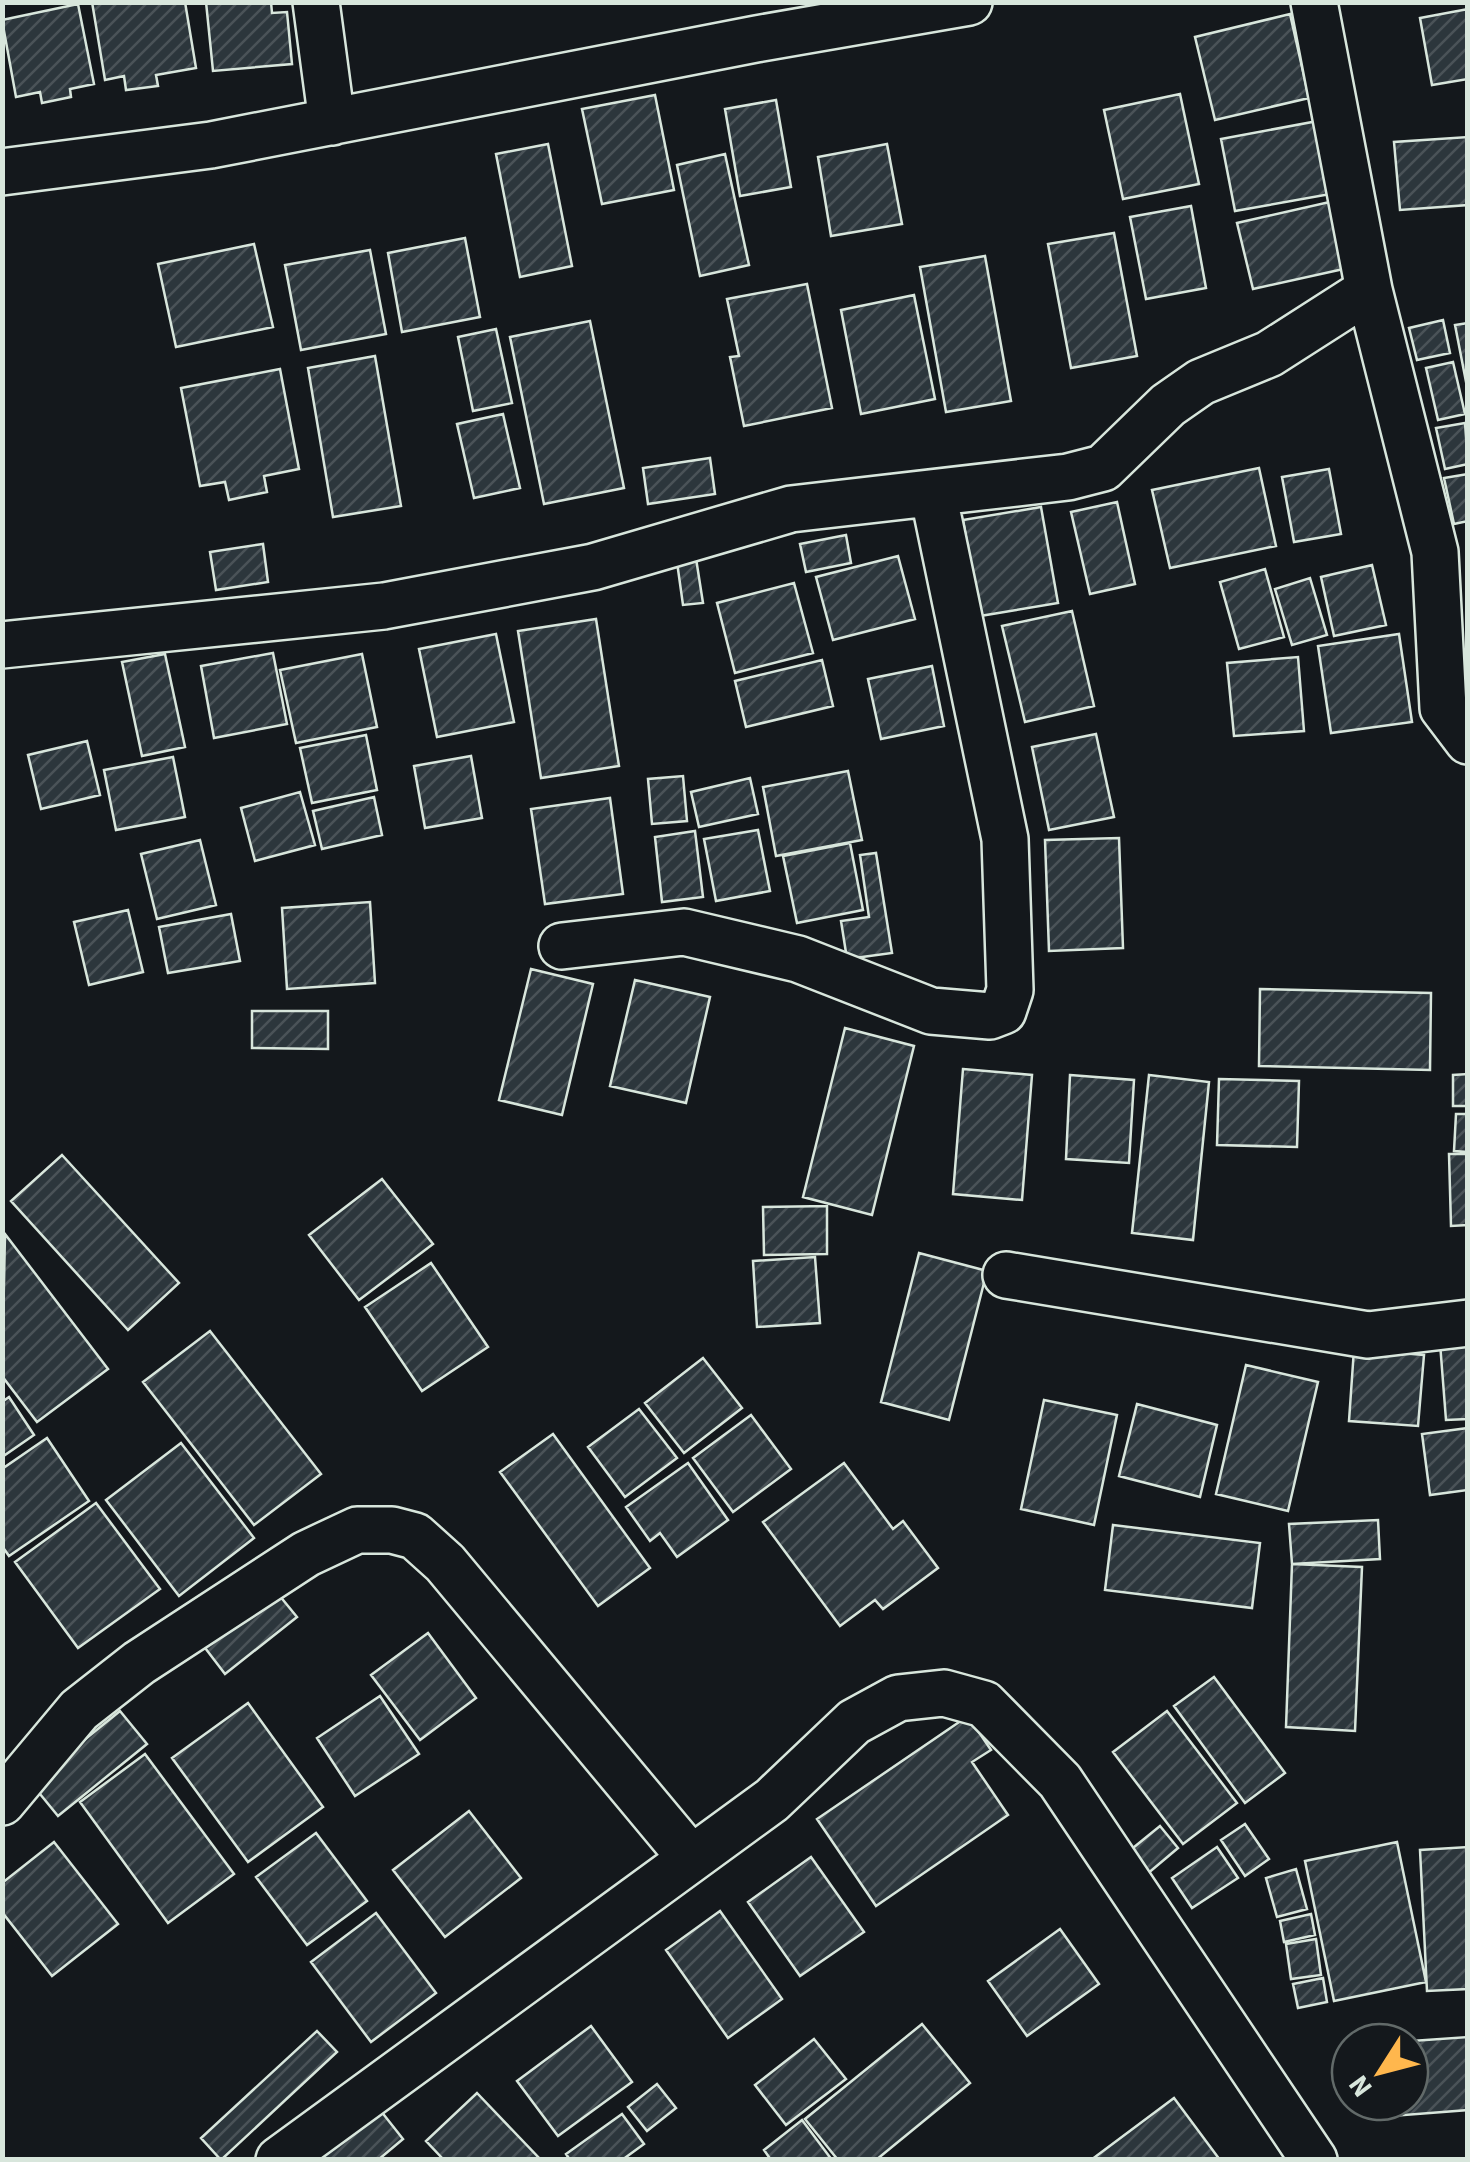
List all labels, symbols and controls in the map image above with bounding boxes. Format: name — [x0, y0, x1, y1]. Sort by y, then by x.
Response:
north arrow — [1330, 2022, 1430, 2122]
text: N — [1339, 2067, 1382, 2105]

